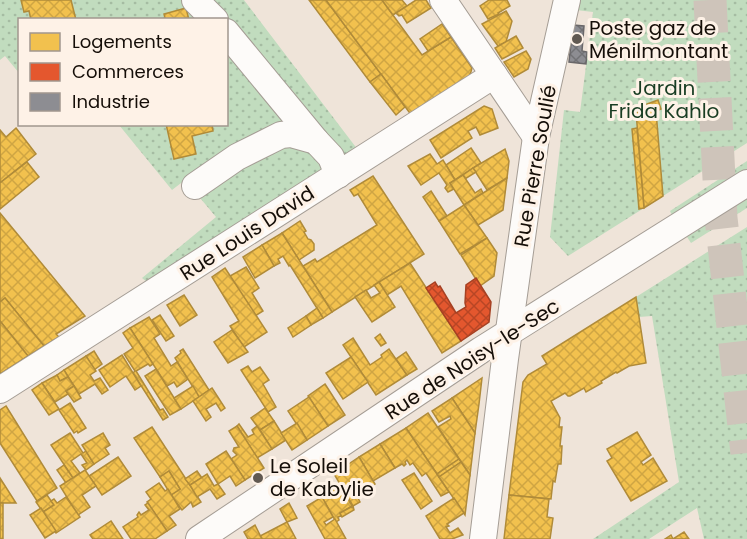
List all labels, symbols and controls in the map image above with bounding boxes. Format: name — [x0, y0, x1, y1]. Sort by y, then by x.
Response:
place label: Poste gaz de Ménilmontant — [589, 14, 728, 65]
legend — [18, 18, 228, 126]
text: Logements — [72, 29, 172, 54]
marker: Poste gaz de Ménilmontant — [570, 32, 584, 46]
text: Commerces — [72, 59, 184, 84]
park label: Jardin Frida Kahlo — [609, 74, 719, 125]
street label: Rue Pierre Soulié — [507, 83, 563, 249]
text: Industrie — [72, 89, 150, 114]
street label: Rue Louis David — [174, 179, 320, 287]
street label: Rue de Noisy-le-Sec — [379, 292, 565, 426]
place label: Le Soleil de Kabylie — [270, 452, 374, 503]
marker: Le Soleil de Kabylie — [251, 471, 265, 485]

